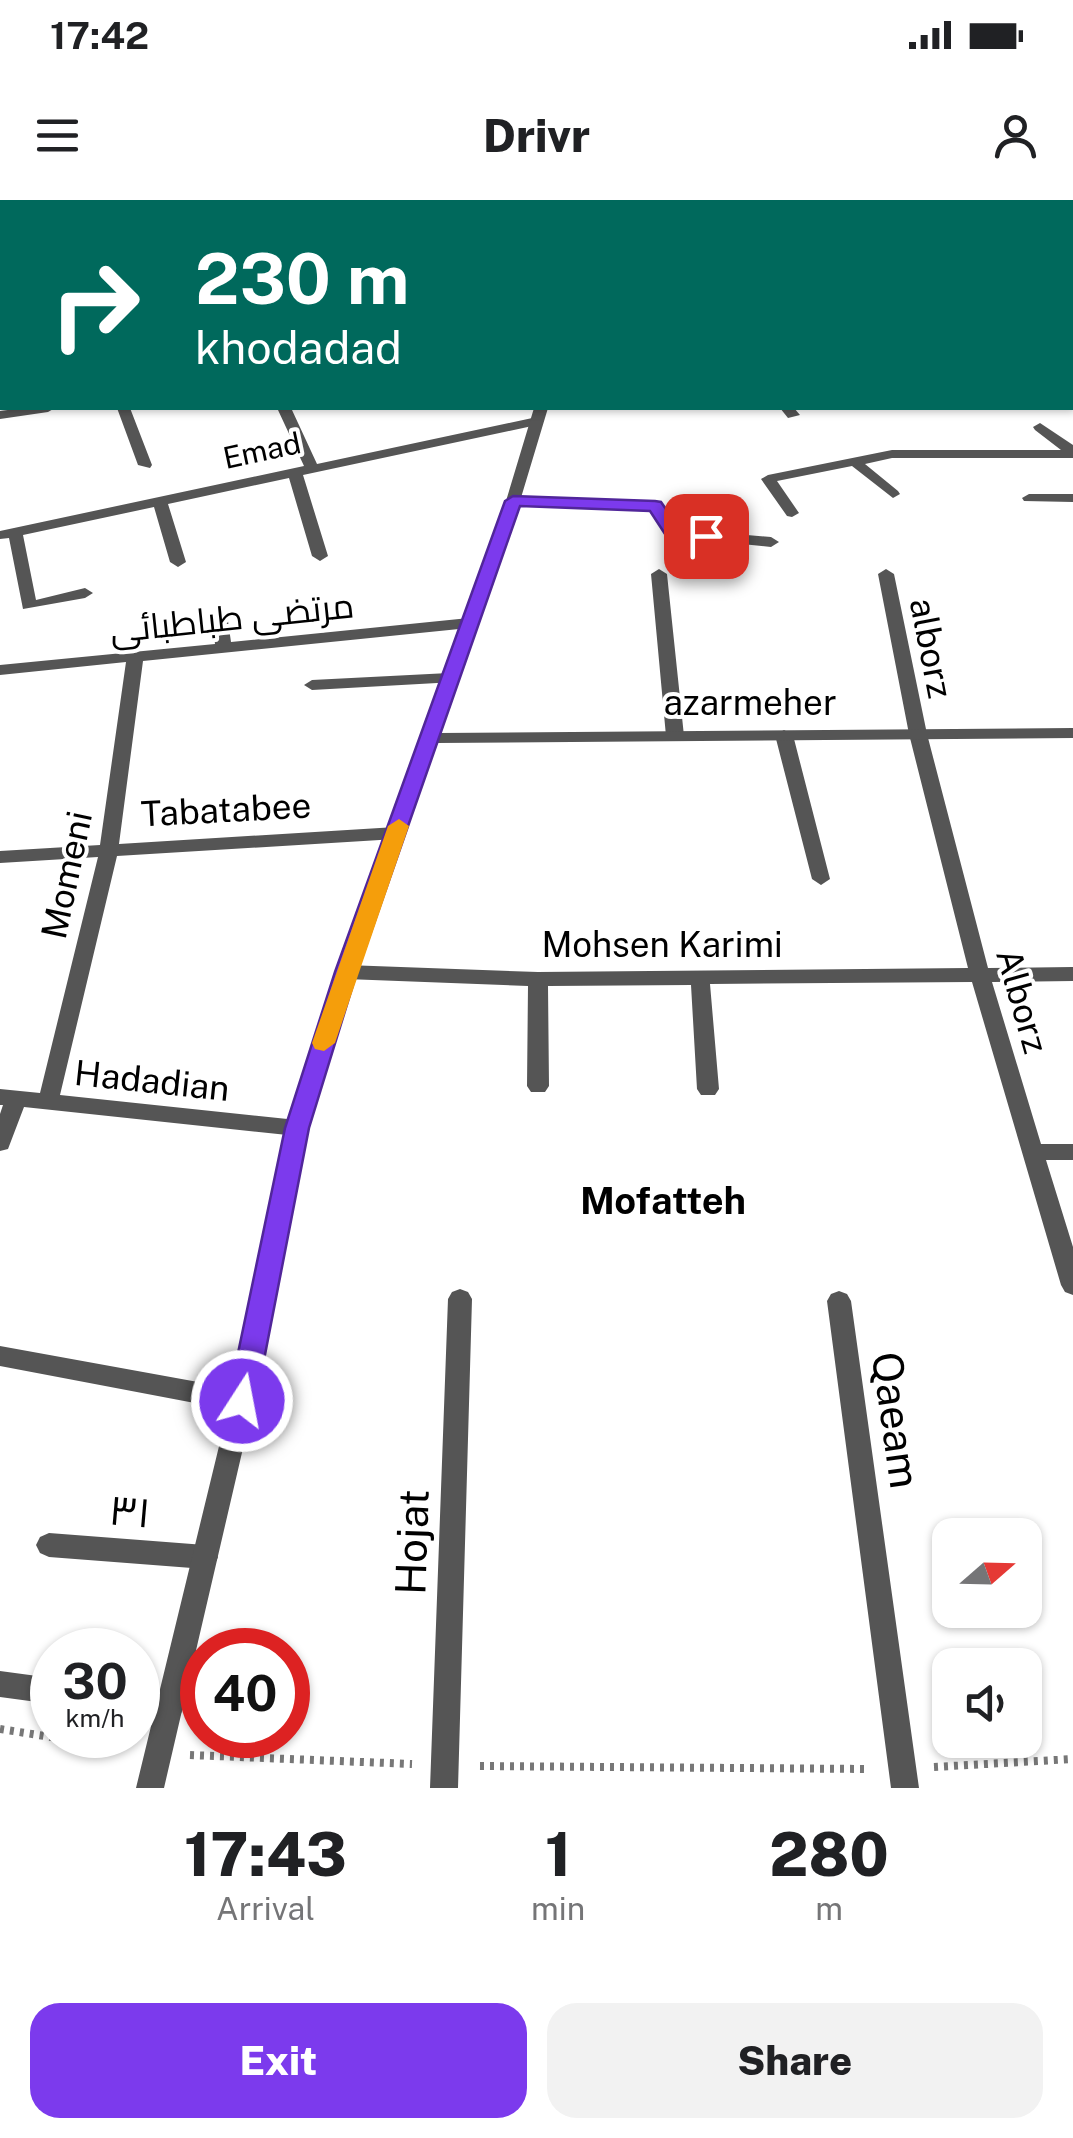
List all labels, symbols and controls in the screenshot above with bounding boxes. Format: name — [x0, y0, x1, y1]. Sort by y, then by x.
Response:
text: 17:42 — [50, 13, 149, 58]
icon: menu — [30, 108, 85, 163]
icon: person — [988, 108, 1043, 163]
text: Drivr — [483, 109, 590, 162]
text: 230 m — [195, 237, 409, 320]
icon: right — [30, 240, 160, 370]
text: khodadad — [195, 321, 402, 374]
street label: Emad — [220, 424, 304, 476]
pin — [664, 494, 749, 579]
icon: arrive — [679, 509, 734, 564]
street label: مرتضی طباطبائی — [108, 584, 356, 652]
street label: alborz — [902, 594, 961, 701]
street label: azarmeher — [663, 682, 837, 723]
street label: Tabatabee — [140, 785, 312, 834]
street label: Momeni — [33, 807, 100, 943]
street label: Mohsen Karimi — [541, 924, 783, 965]
street label: Alborz — [988, 944, 1057, 1058]
street label: Hadadian — [73, 1052, 232, 1109]
district label: Mofatteh — [580, 1178, 746, 1223]
position arrow — [190, 1349, 294, 1453]
street label: Qaeam — [863, 1349, 930, 1491]
street label: ۳۱ — [107, 1484, 153, 1537]
street label: Hojat — [385, 1488, 438, 1595]
north arrow — [932, 1518, 1042, 1628]
map controls — [932, 1518, 1042, 1758]
speed limit sign: 40 — [180, 1628, 310, 1758]
button: sound — [932, 1648, 1042, 1758]
text: 30 — [62, 1651, 128, 1710]
text: km/h — [66, 1703, 124, 1733]
text: 17:43 — [184, 1819, 347, 1890]
text: 1 — [545, 1819, 571, 1890]
text: 280 — [769, 1819, 889, 1890]
text: Arrival — [216, 1890, 315, 1927]
text: min — [531, 1890, 585, 1927]
text: m — [815, 1890, 843, 1927]
button: Exit — [30, 2003, 527, 2118]
button: Share — [547, 2003, 1043, 2118]

